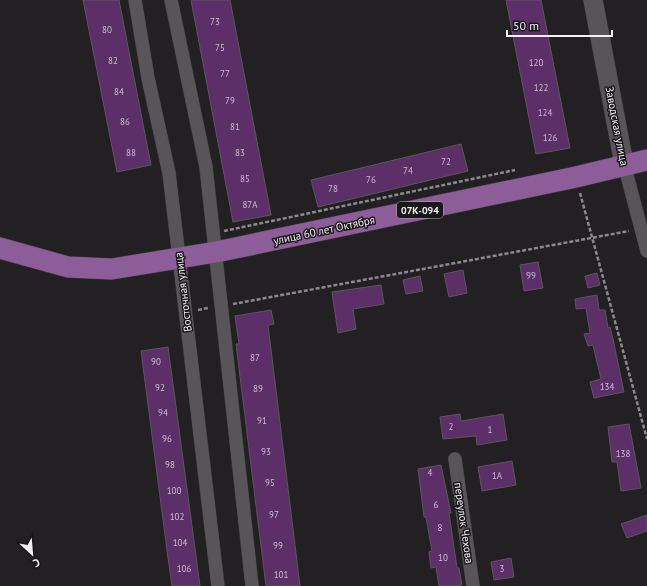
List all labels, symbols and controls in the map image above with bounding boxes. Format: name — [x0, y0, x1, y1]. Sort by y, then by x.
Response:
scale bar — [507, 12, 612, 38]
house number: 73 — [210, 16, 220, 27]
text: 50 m — [513, 18, 539, 33]
house number: 80 — [102, 24, 112, 35]
house number: 75 — [215, 42, 225, 53]
house number: 82 — [108, 55, 118, 66]
house number: 120 — [529, 57, 543, 68]
house number: 77 — [220, 68, 230, 79]
house number: 122 — [534, 82, 548, 93]
street label: Заводская улица — [602, 85, 632, 167]
house number: 84 — [114, 86, 124, 97]
house number: 79 — [225, 95, 235, 106]
house number: 124 — [538, 107, 552, 118]
house number: 86 — [120, 116, 130, 127]
house number: 81 — [230, 121, 240, 132]
house number: 126 — [543, 132, 557, 143]
house number: 88 — [126, 147, 136, 158]
house number: 83 — [235, 147, 245, 158]
house number: 72 — [441, 156, 451, 167]
house number: 74 — [403, 165, 413, 176]
house number: 85 — [240, 173, 250, 184]
house number: 76 — [366, 174, 376, 185]
house number: 78 — [328, 183, 338, 194]
house number: 87А — [242, 199, 258, 210]
road number: 07К-094 — [397, 202, 443, 218]
street label: улица 60 лет Октября — [272, 212, 376, 248]
street label: Восточная улица — [171, 251, 195, 333]
house number: 99 — [526, 270, 536, 281]
house number: 87 — [250, 352, 260, 363]
house number: 90 — [151, 356, 161, 367]
house number: 134 — [600, 381, 614, 392]
house number: 92 — [155, 382, 165, 393]
house number: 89 — [253, 383, 263, 394]
house number: 94 — [158, 407, 168, 418]
house number: 91 — [257, 415, 267, 426]
house number: 2 — [449, 421, 454, 432]
house number: 1 — [488, 424, 493, 435]
house number: 96 — [162, 433, 172, 444]
house number: 93 — [261, 446, 271, 457]
house number: 138 — [616, 448, 630, 459]
house number: 98 — [165, 459, 175, 470]
house number: 4 — [428, 467, 433, 478]
house number: 1А — [492, 470, 503, 481]
house number: 95 — [265, 477, 275, 488]
street label: переулок Чехова — [451, 482, 477, 564]
house number: 100 — [167, 485, 181, 496]
house number: 6 — [434, 499, 439, 510]
house number: 97 — [269, 509, 279, 520]
house number: 102 — [170, 511, 184, 522]
house number: 8 — [438, 522, 443, 533]
north arrow — [12, 534, 52, 574]
house number: 104 — [173, 537, 187, 548]
house number: 99 — [273, 540, 283, 551]
house number: 10 — [438, 552, 448, 563]
text: С — [31, 555, 42, 571]
house number: 106 — [177, 563, 191, 574]
house number: 3 — [500, 563, 505, 574]
house number: 101 — [274, 569, 288, 580]

